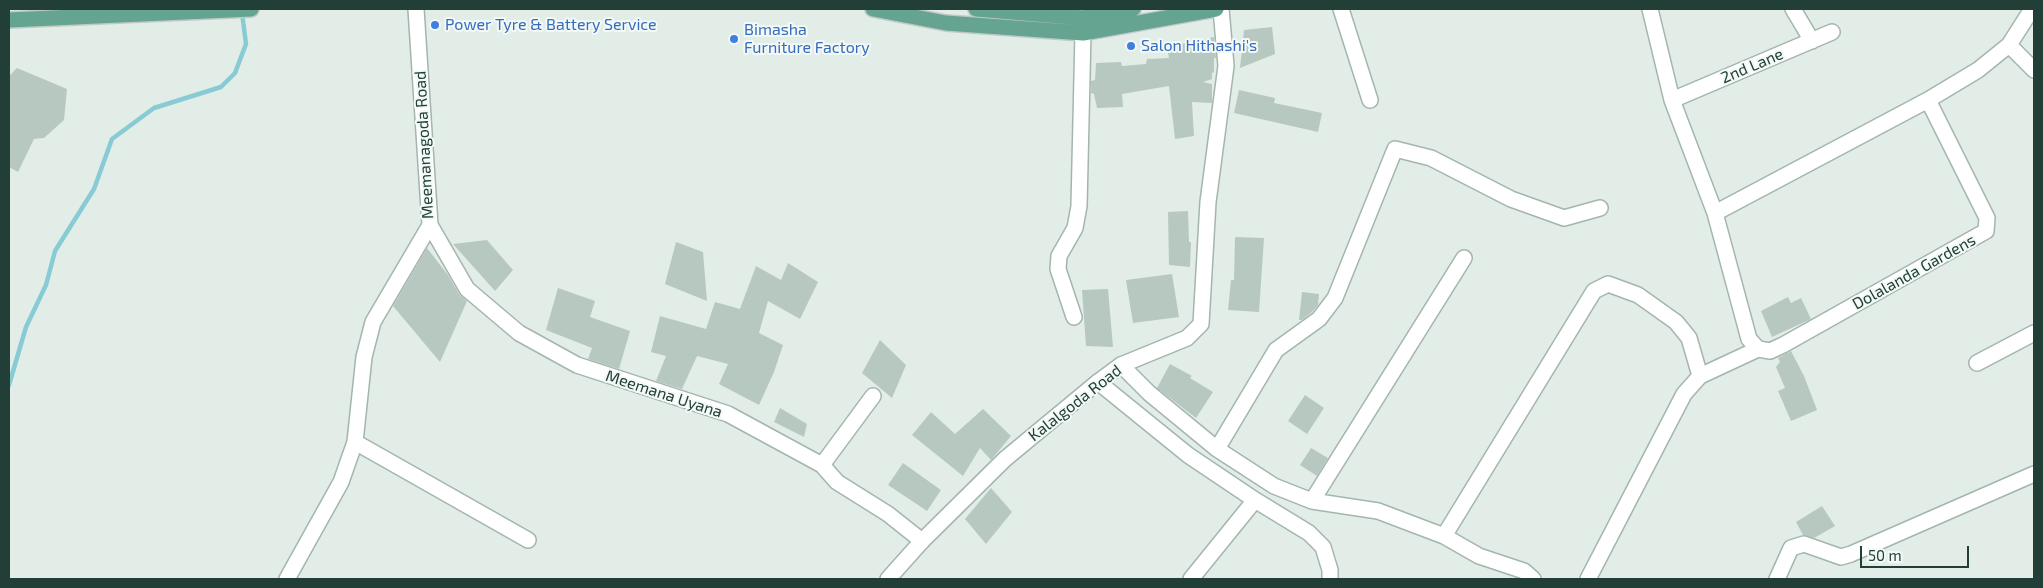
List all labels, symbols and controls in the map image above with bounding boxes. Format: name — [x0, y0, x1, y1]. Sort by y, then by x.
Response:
place label: Power Tyre & Battery Service — [445, 15, 657, 35]
marker: Power Tyre & Battery Service — [429, 19, 441, 31]
place label: Bimasha Furniture Factory — [744, 20, 870, 58]
marker: Bimasha Furniture Factory — [728, 33, 740, 45]
place label: Salon Hithashi's — [1141, 36, 1257, 56]
marker: Salon Hithashi's — [1125, 40, 1137, 52]
street label: 2nd Lane — [1718, 44, 1786, 88]
street label: Meemanagoda Road — [411, 70, 437, 220]
street label: Dolalanda Gardens — [1849, 230, 1979, 314]
street label: Kalalgoda Road — [1025, 361, 1125, 445]
street label: Meemana Uyana — [603, 366, 725, 422]
scale bar — [1863, 536, 1972, 568]
text: 50 m — [1868, 546, 1902, 564]

